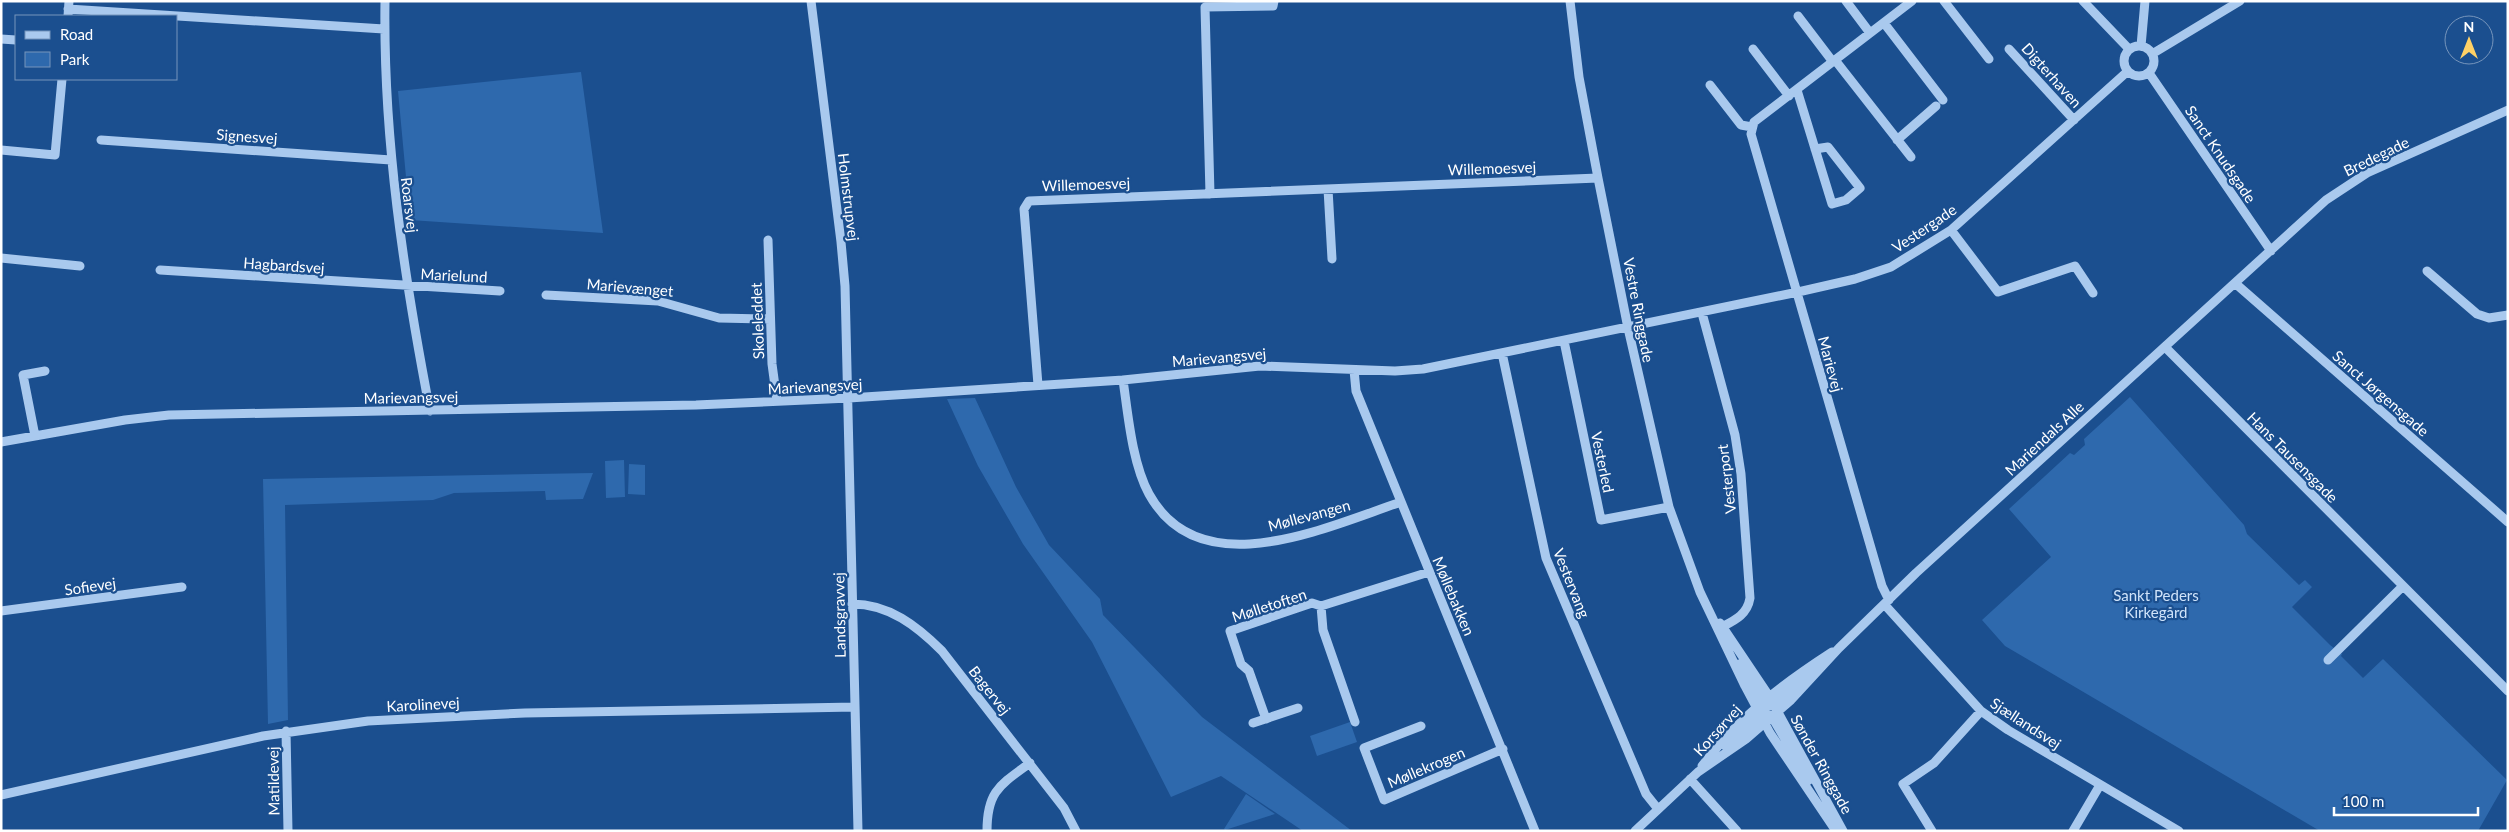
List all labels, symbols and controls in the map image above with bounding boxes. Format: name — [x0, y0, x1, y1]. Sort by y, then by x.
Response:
legend — [15, 15, 178, 80]
north arrow — [2444, 15, 2494, 65]
text: N — [2464, 18, 2474, 35]
text: Road — [60, 25, 93, 43]
street label: Digterhaven — [2018, 39, 2086, 111]
text: Park — [60, 50, 90, 68]
street label: Sanct Knudsgade — [2182, 102, 2260, 206]
street label: Signesvej — [216, 125, 278, 147]
street label: Bredegade — [2340, 132, 2412, 180]
street label: Holmstrupvej — [835, 152, 863, 242]
street label: Willemoesvej — [1448, 157, 1536, 179]
street label: Willemoesvej — [1042, 173, 1130, 195]
street label: Roarsvej — [398, 176, 422, 234]
street label: Vestergade — [1888, 200, 1960, 256]
street label: Hagbardsvej — [243, 253, 325, 277]
street label: Vestre Ringgade — [1620, 256, 1658, 364]
street label: Marielund — [420, 264, 488, 286]
street label: Marievænget — [586, 274, 675, 300]
street label: Skoleleddet — [747, 282, 767, 360]
street label: Marievej — [1815, 334, 1847, 394]
street label: Marievangsvej — [1171, 344, 1267, 370]
street label: Sanct Jørgensgade — [2329, 346, 2433, 440]
street label: Marievangsvej — [767, 375, 863, 397]
street label: Marievangsvej — [364, 387, 458, 407]
street label: Mariendals Alle — [2001, 397, 2087, 479]
street label: Hans Tausensgade — [2244, 408, 2342, 506]
street label: Vesterled — [1588, 430, 1618, 494]
street label: Vesterport — [1713, 443, 1739, 515]
street label: Møllevangen — [1266, 495, 1352, 535]
street label: Vestervang — [1550, 546, 1594, 621]
street label: Møllebakken — [1429, 554, 1479, 638]
street label: Landsgravvej — [829, 572, 849, 658]
street label: Sofievej — [63, 573, 117, 599]
street label: Mølletoften — [1229, 584, 1309, 626]
park label: Sankt Peders Kirkegård — [2113, 586, 2199, 621]
street label: Bagervej — [965, 662, 1015, 718]
street label: Karolinevej — [386, 693, 460, 715]
street label: Sjællandsvej — [1987, 694, 2065, 752]
street label: Korsørvej — [1689, 701, 1745, 759]
street label: Sønder Ringgade — [1787, 711, 1857, 817]
street label: Møllekrogen — [1385, 743, 1467, 791]
street label: Matildevej — [263, 746, 283, 816]
scale bar — [2334, 784, 2478, 816]
text: 100 m — [2342, 792, 2384, 810]

